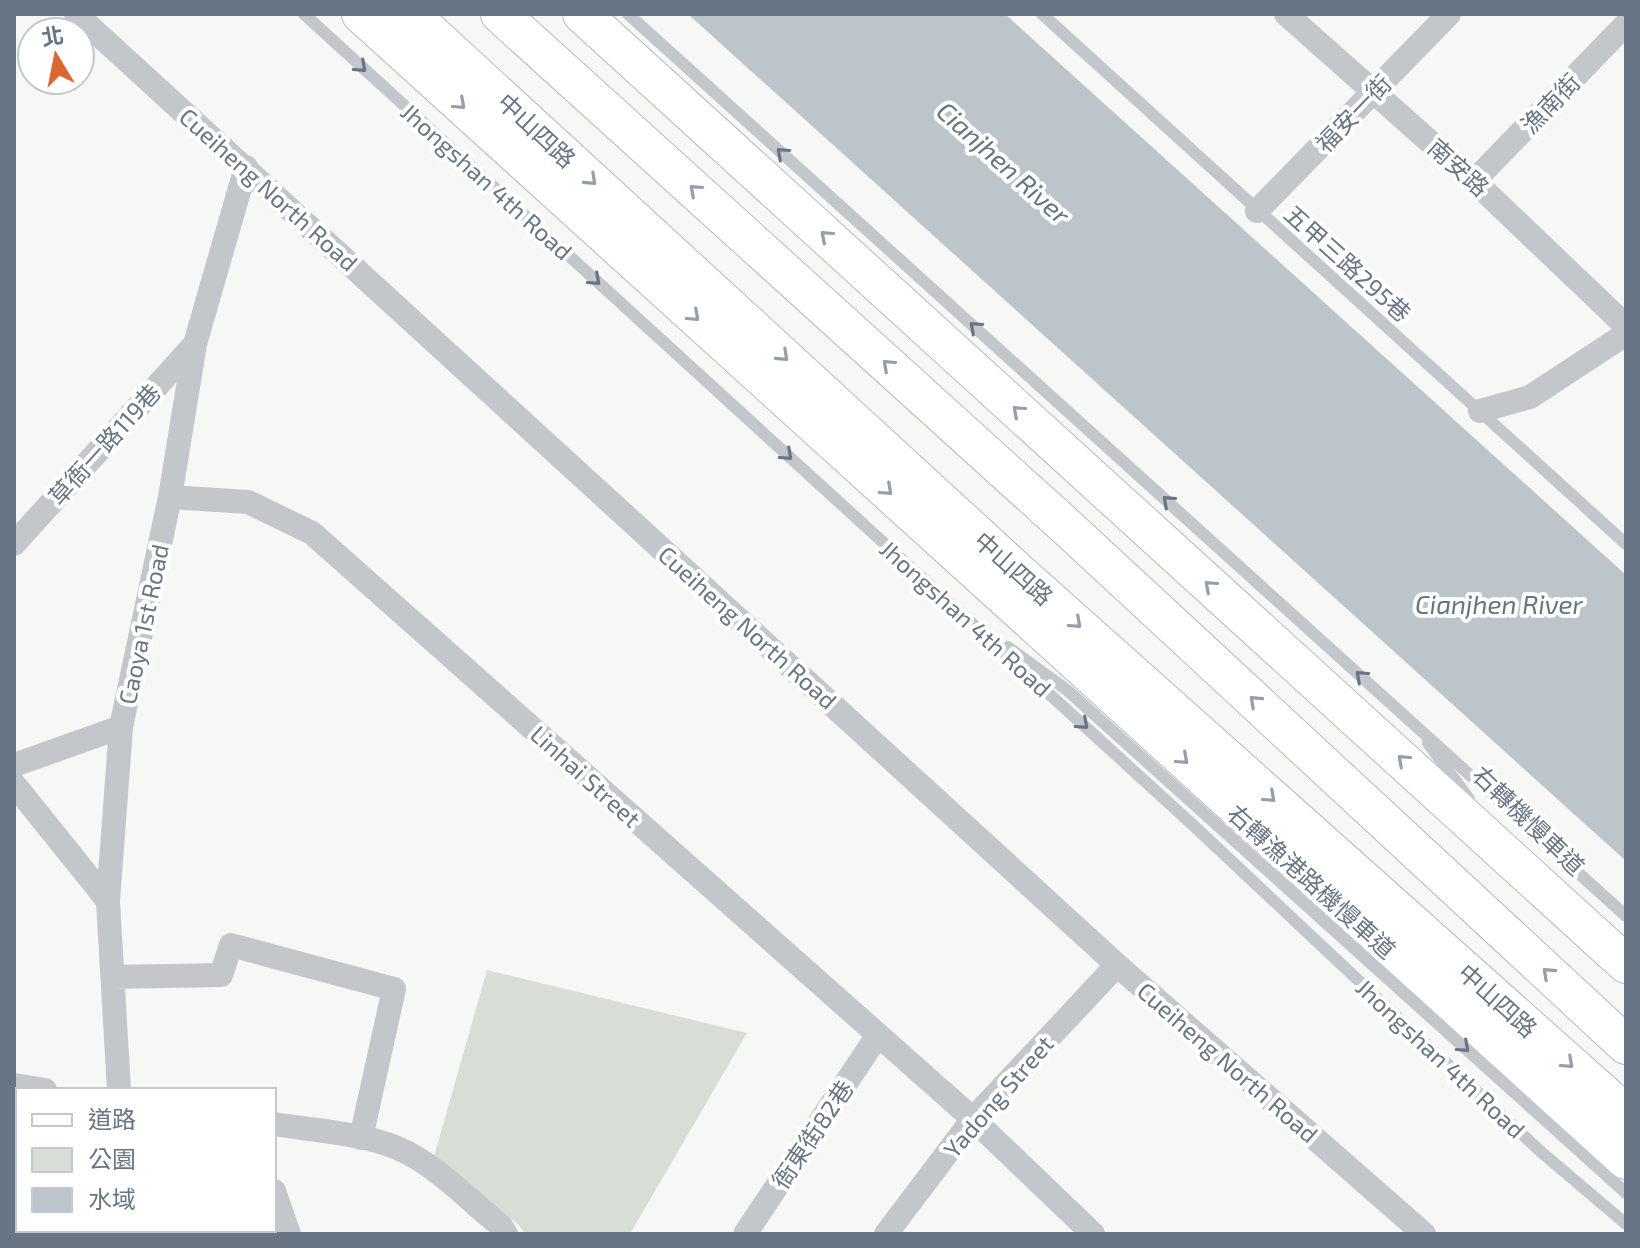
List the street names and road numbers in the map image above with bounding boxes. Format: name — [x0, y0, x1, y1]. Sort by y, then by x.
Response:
street label: 漁南街 — [1515, 67, 1585, 139]
street label: 福安一街 — [1309, 68, 1397, 158]
street label: 中山四路 — [492, 87, 582, 173]
street label: Jhongshan 4th Road — [395, 97, 579, 265]
street label: Cueiheng North Road — [174, 101, 364, 277]
street label: 南安路 — [1423, 132, 1495, 202]
street label: 五甲三路295巷 — [1279, 199, 1417, 327]
street label: 草衙一路119巷 — [42, 378, 166, 510]
street label: 中山四路 — [969, 525, 1059, 611]
street label: Jhongshan 4th Road — [874, 534, 1058, 702]
street label: Cueiheng North Road — [653, 539, 843, 715]
street label: Caoya 1st Road — [112, 541, 174, 707]
street label: Linhai Street — [525, 719, 647, 833]
street label: 右轉機慢車道 — [1467, 760, 1591, 880]
street label: 右轉漁港路機慢車道 — [1222, 798, 1402, 964]
street label: 中山四路 — [1453, 957, 1543, 1043]
street label: Jhongshan 4th Road — [1351, 972, 1531, 1144]
street label: Cueiheng North Road — [1132, 976, 1324, 1148]
street label: Yadong Street — [937, 1029, 1059, 1163]
street label: 衙東街82巷 — [765, 1074, 859, 1194]

